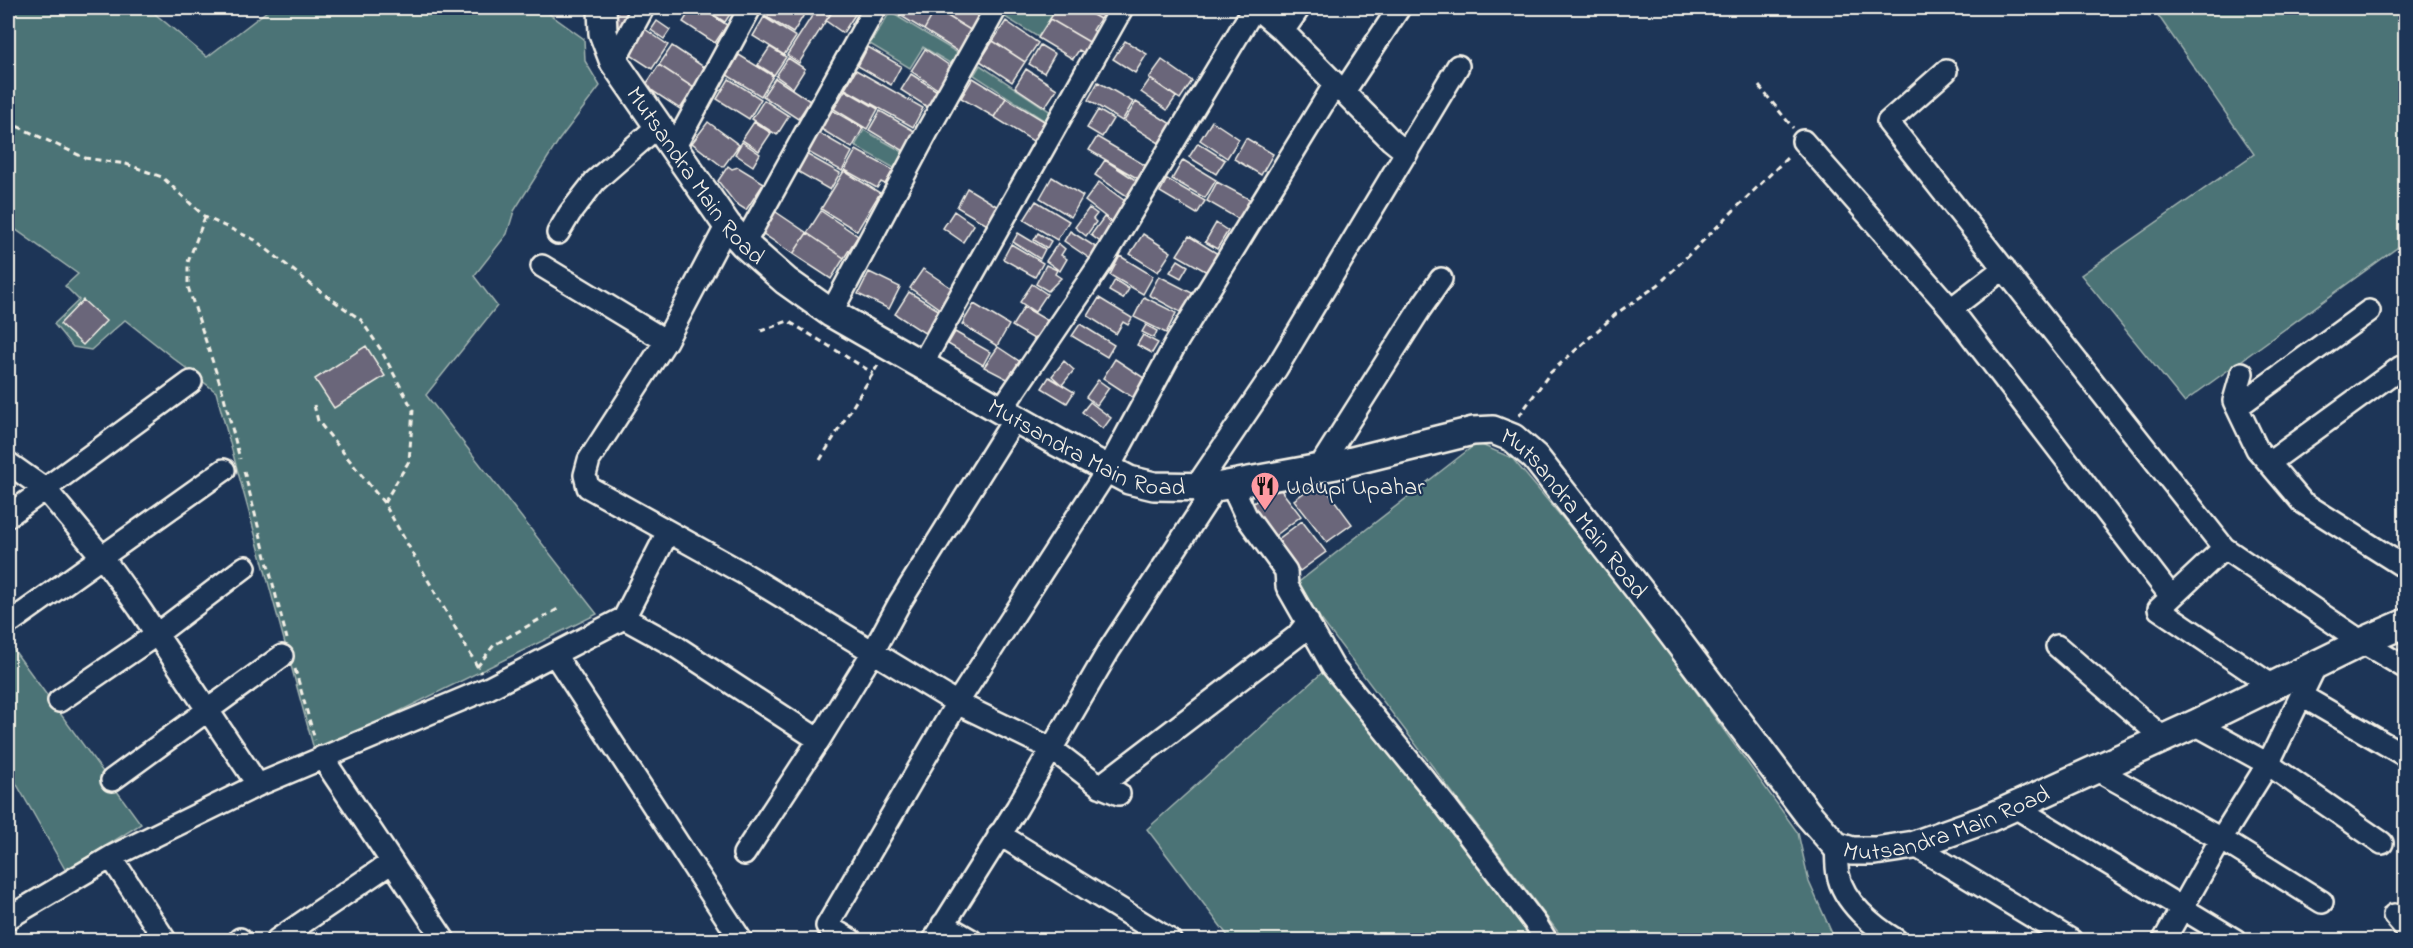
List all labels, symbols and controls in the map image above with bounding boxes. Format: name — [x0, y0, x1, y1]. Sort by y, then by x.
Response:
street label: Mutsandra Main Road — [616, 80, 772, 275]
street label: Mutsandra Main Road — [980, 391, 1186, 507]
street label: Mutsandra Main Road — [1496, 420, 1655, 608]
restaurant icon: Udupi Upahar — [1249, 470, 1281, 512]
place label: Udupi Upahar — [1286, 471, 1425, 506]
street label: Mutsandra Main Road — [1838, 777, 2056, 872]

